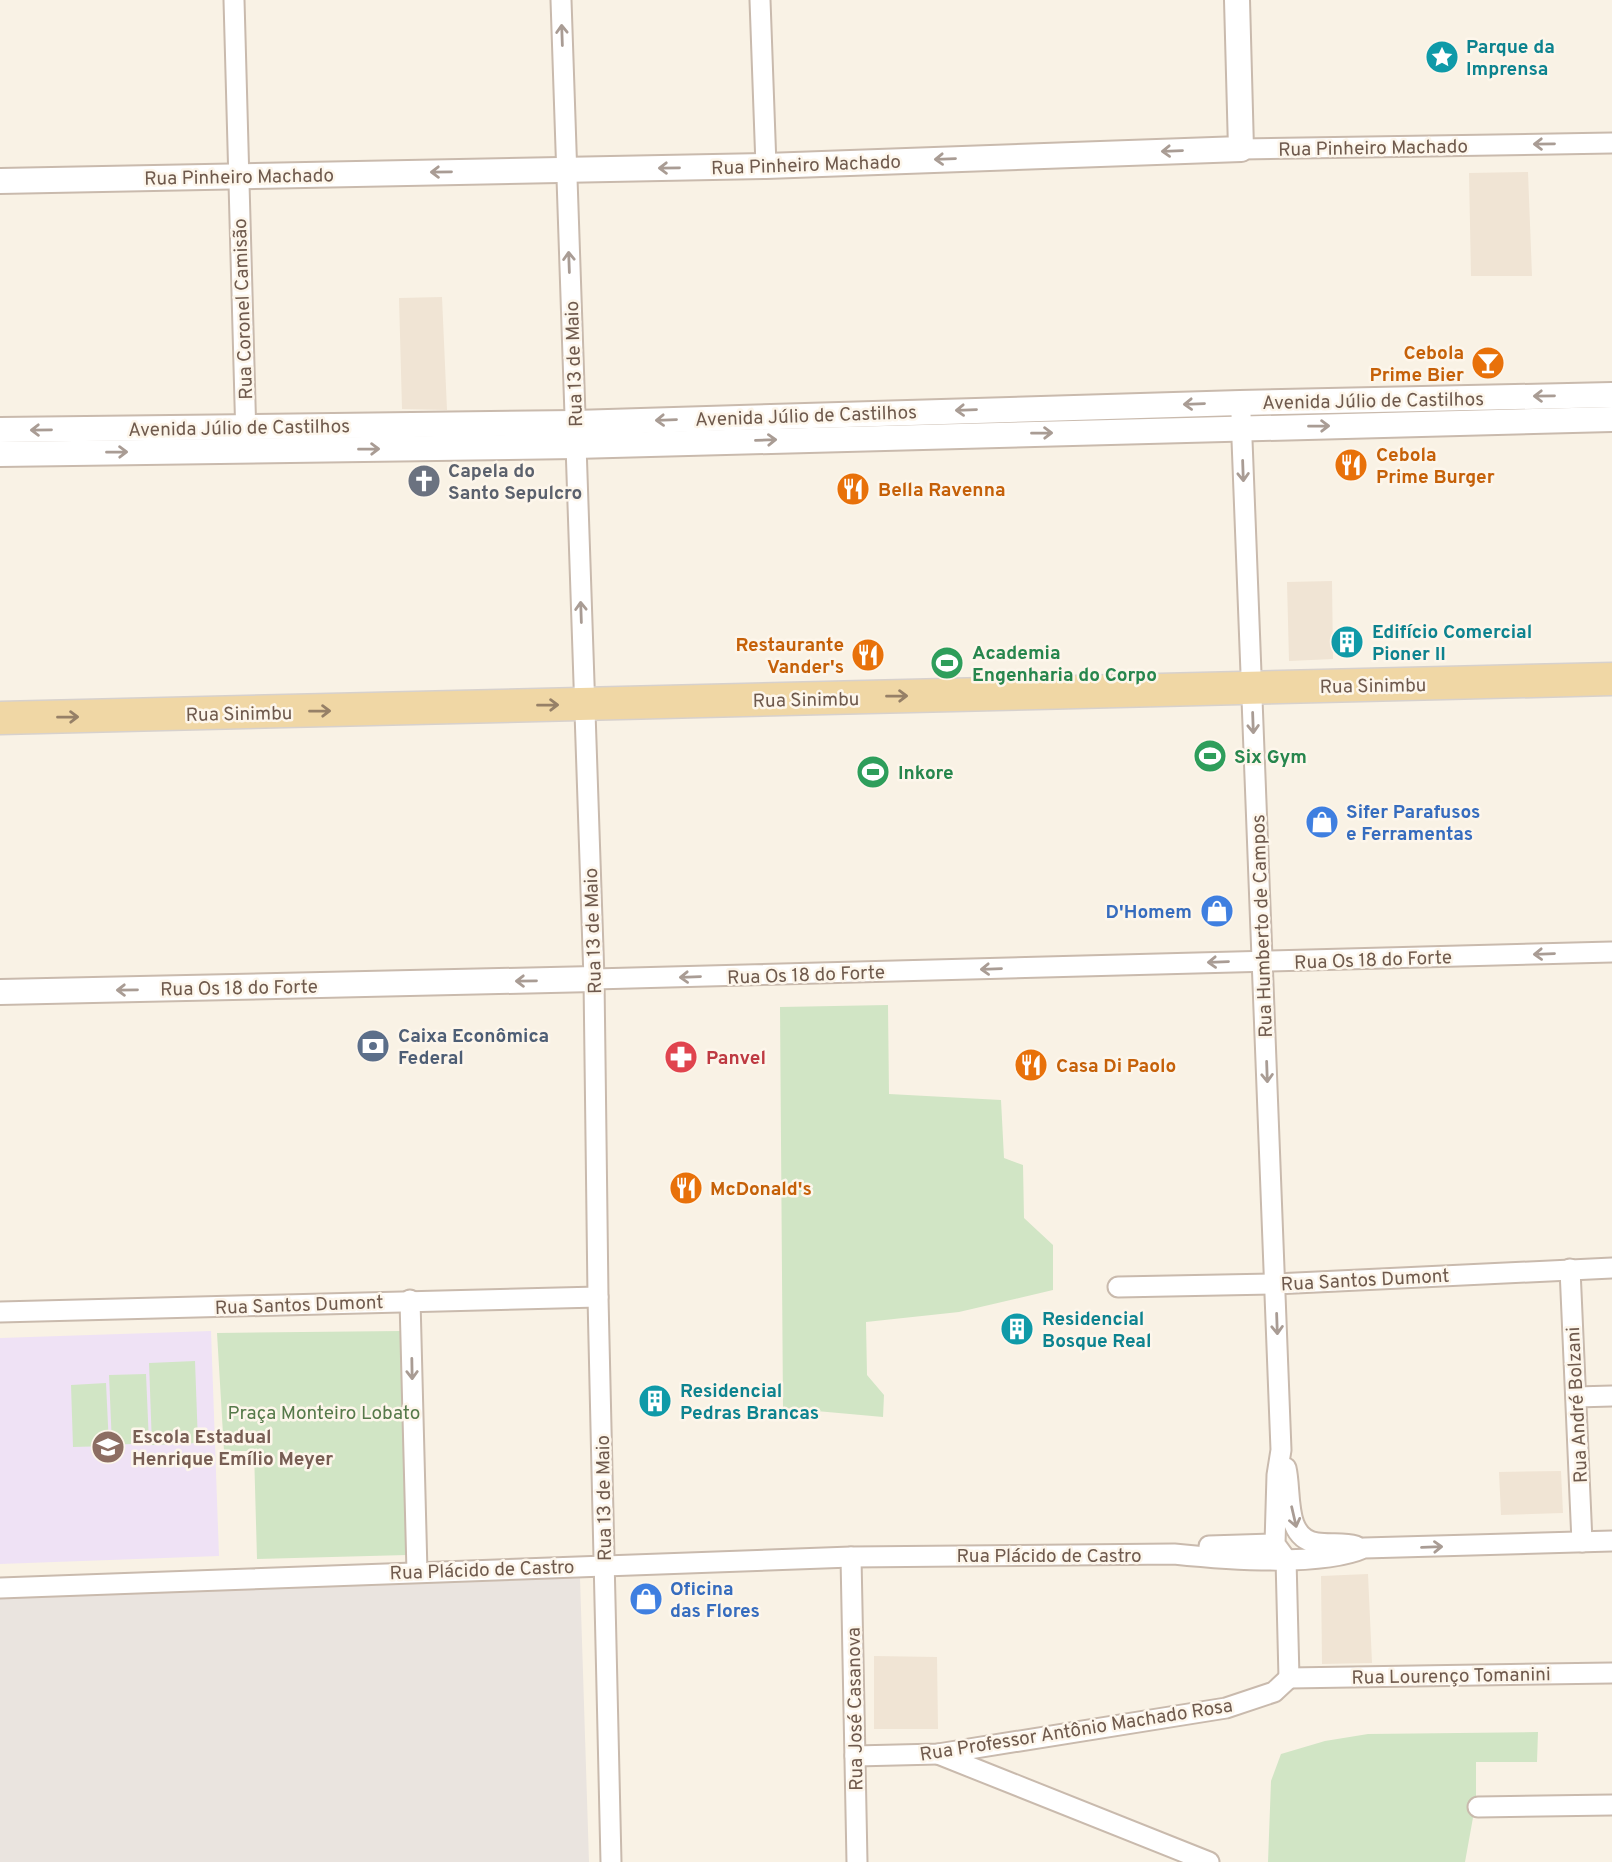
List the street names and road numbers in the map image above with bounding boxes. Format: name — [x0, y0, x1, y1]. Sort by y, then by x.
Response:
street label: Rua Pinheiro Machado — [1278, 135, 1468, 163]
street label: Rua Pinheiro Machado — [711, 151, 901, 181]
street label: Rua Pinheiro Machado — [144, 164, 334, 192]
street label: Rua Coronel Camisão — [229, 218, 259, 400]
street label: Rua 13 de Maio — [561, 300, 589, 427]
street label: Avenida Júlio de Castilhos — [1262, 388, 1484, 416]
street label: Avenida Júlio de Castilhos — [695, 401, 917, 433]
street label: Avenida Júlio de Castilhos — [128, 415, 350, 443]
street label: Rua Sinimbu — [1319, 674, 1427, 700]
street label: Rua Sinimbu — [752, 688, 860, 714]
street label: Rua Sinimbu — [185, 702, 293, 728]
street label: Rua Humberto de Campos — [1247, 814, 1279, 1038]
street label: Rua 13 de Maio — [580, 867, 608, 994]
street label: Rua Os 18 do Forte — [1294, 946, 1452, 976]
street label: Rua Os 18 do Forte — [727, 961, 885, 991]
street label: Rua Os 18 do Forte — [160, 976, 318, 1002]
street label: Rua Santos Dumont — [1280, 1265, 1450, 1297]
street label: Rua Santos Dumont — [214, 1291, 384, 1321]
street label: Rua André Bolzani — [1562, 1326, 1594, 1484]
street label: Rua 13 de Maio — [592, 1435, 618, 1561]
street label: Rua Plácido de Castro — [957, 1545, 1141, 1569]
street label: Rua Plácido de Castro — [389, 1556, 575, 1586]
street label: Rua José Casanova — [843, 1627, 869, 1791]
street label: Rua Lourenço Tomanini — [1351, 1663, 1551, 1691]
street label: Rua Professor Antônio Machado Rosa — [918, 1694, 1234, 1768]

